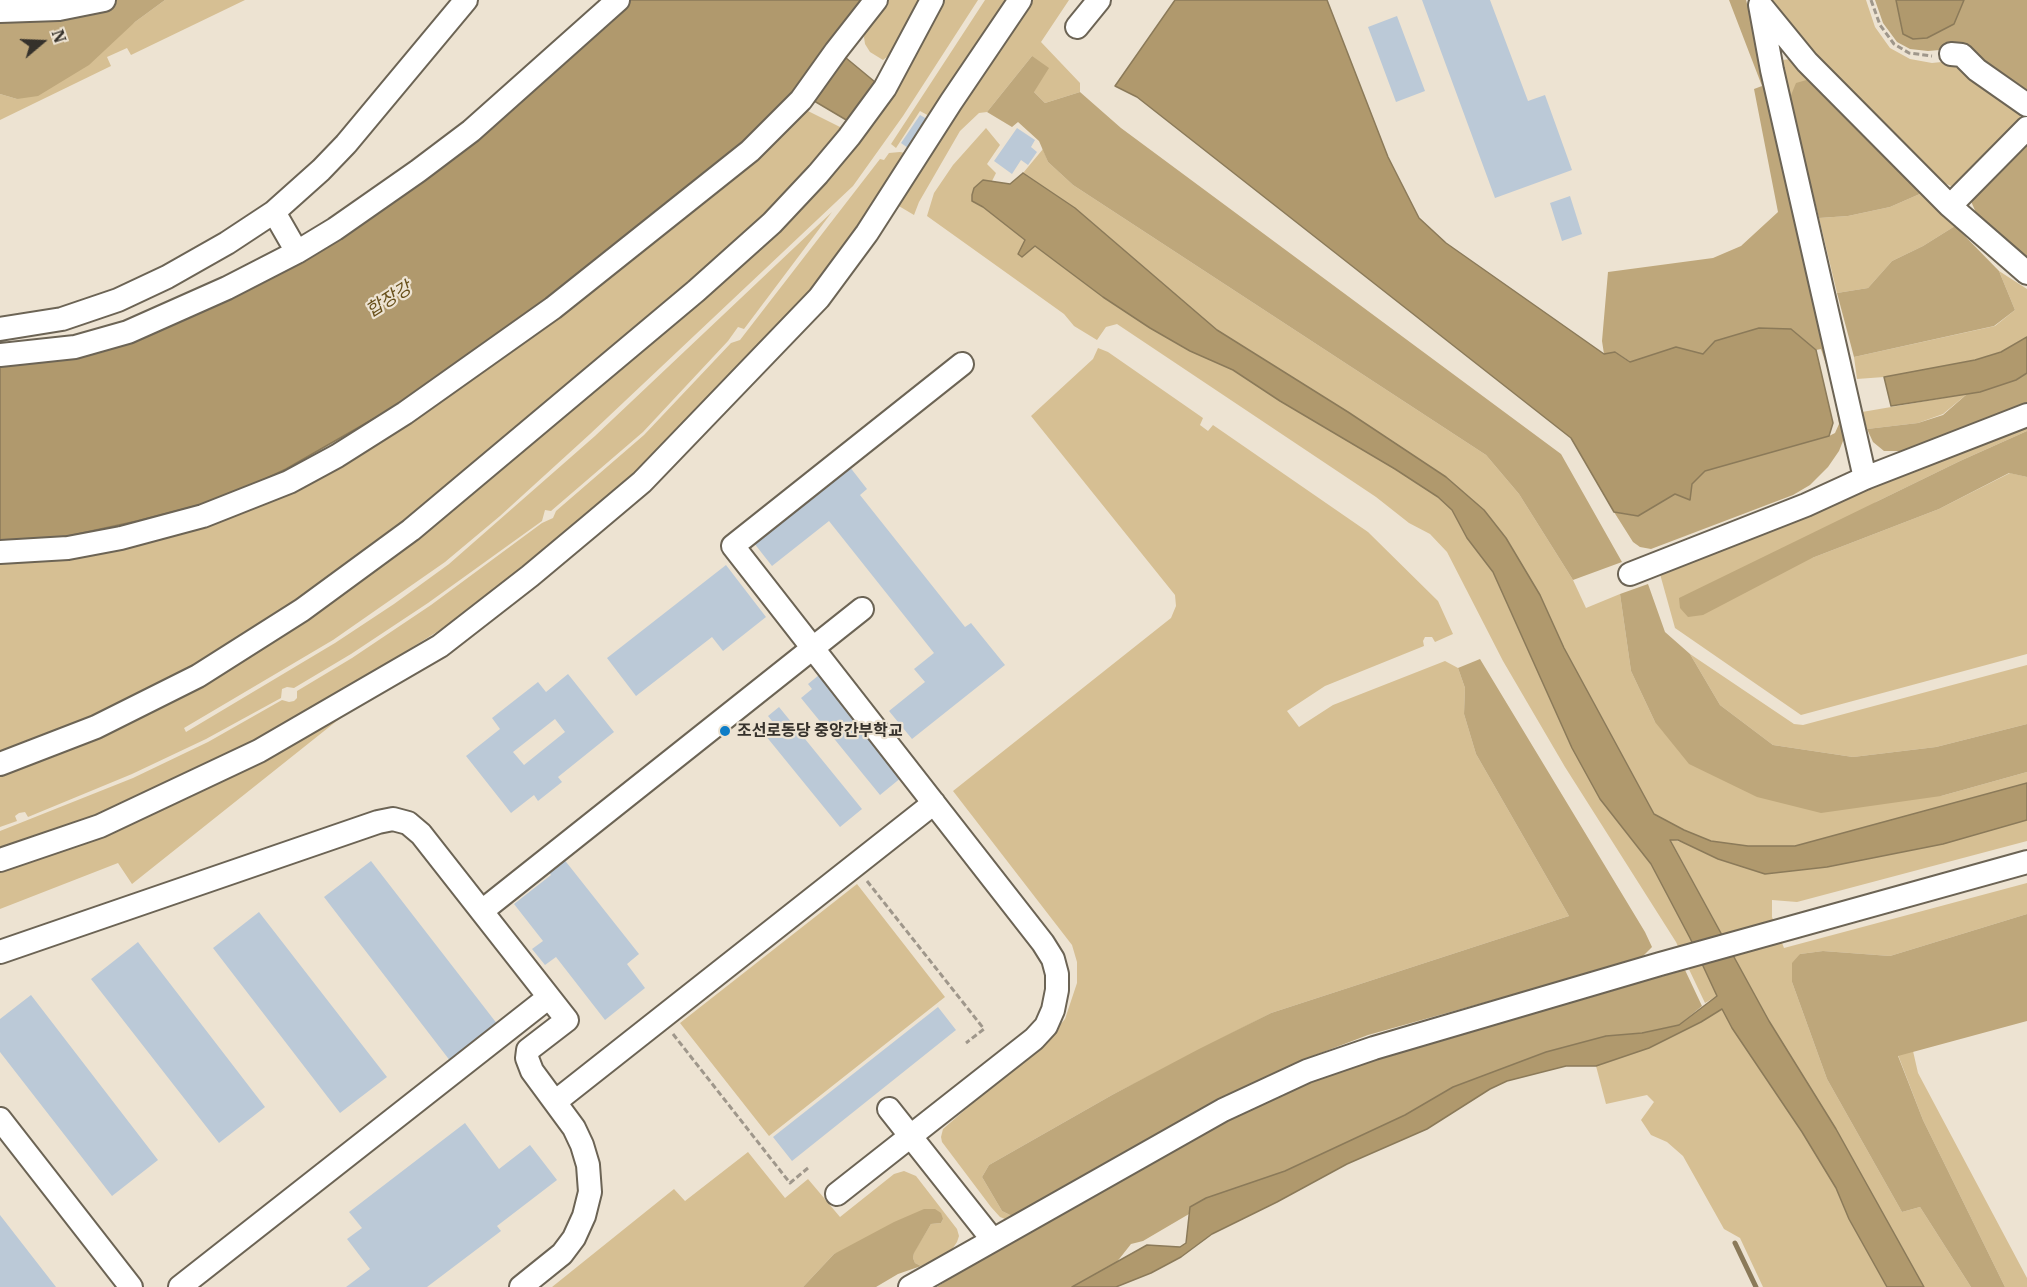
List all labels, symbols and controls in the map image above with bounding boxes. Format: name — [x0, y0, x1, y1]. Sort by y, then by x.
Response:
north arrow — [12, 12, 72, 72]
text: N — [48, 27, 71, 45]
water label: 합장강 — [362, 278, 416, 322]
place label: 조선로동당 중앙간부학교 — [737, 721, 903, 741]
marker: 조선로동당 중앙간부학교 — [718, 724, 732, 738]

